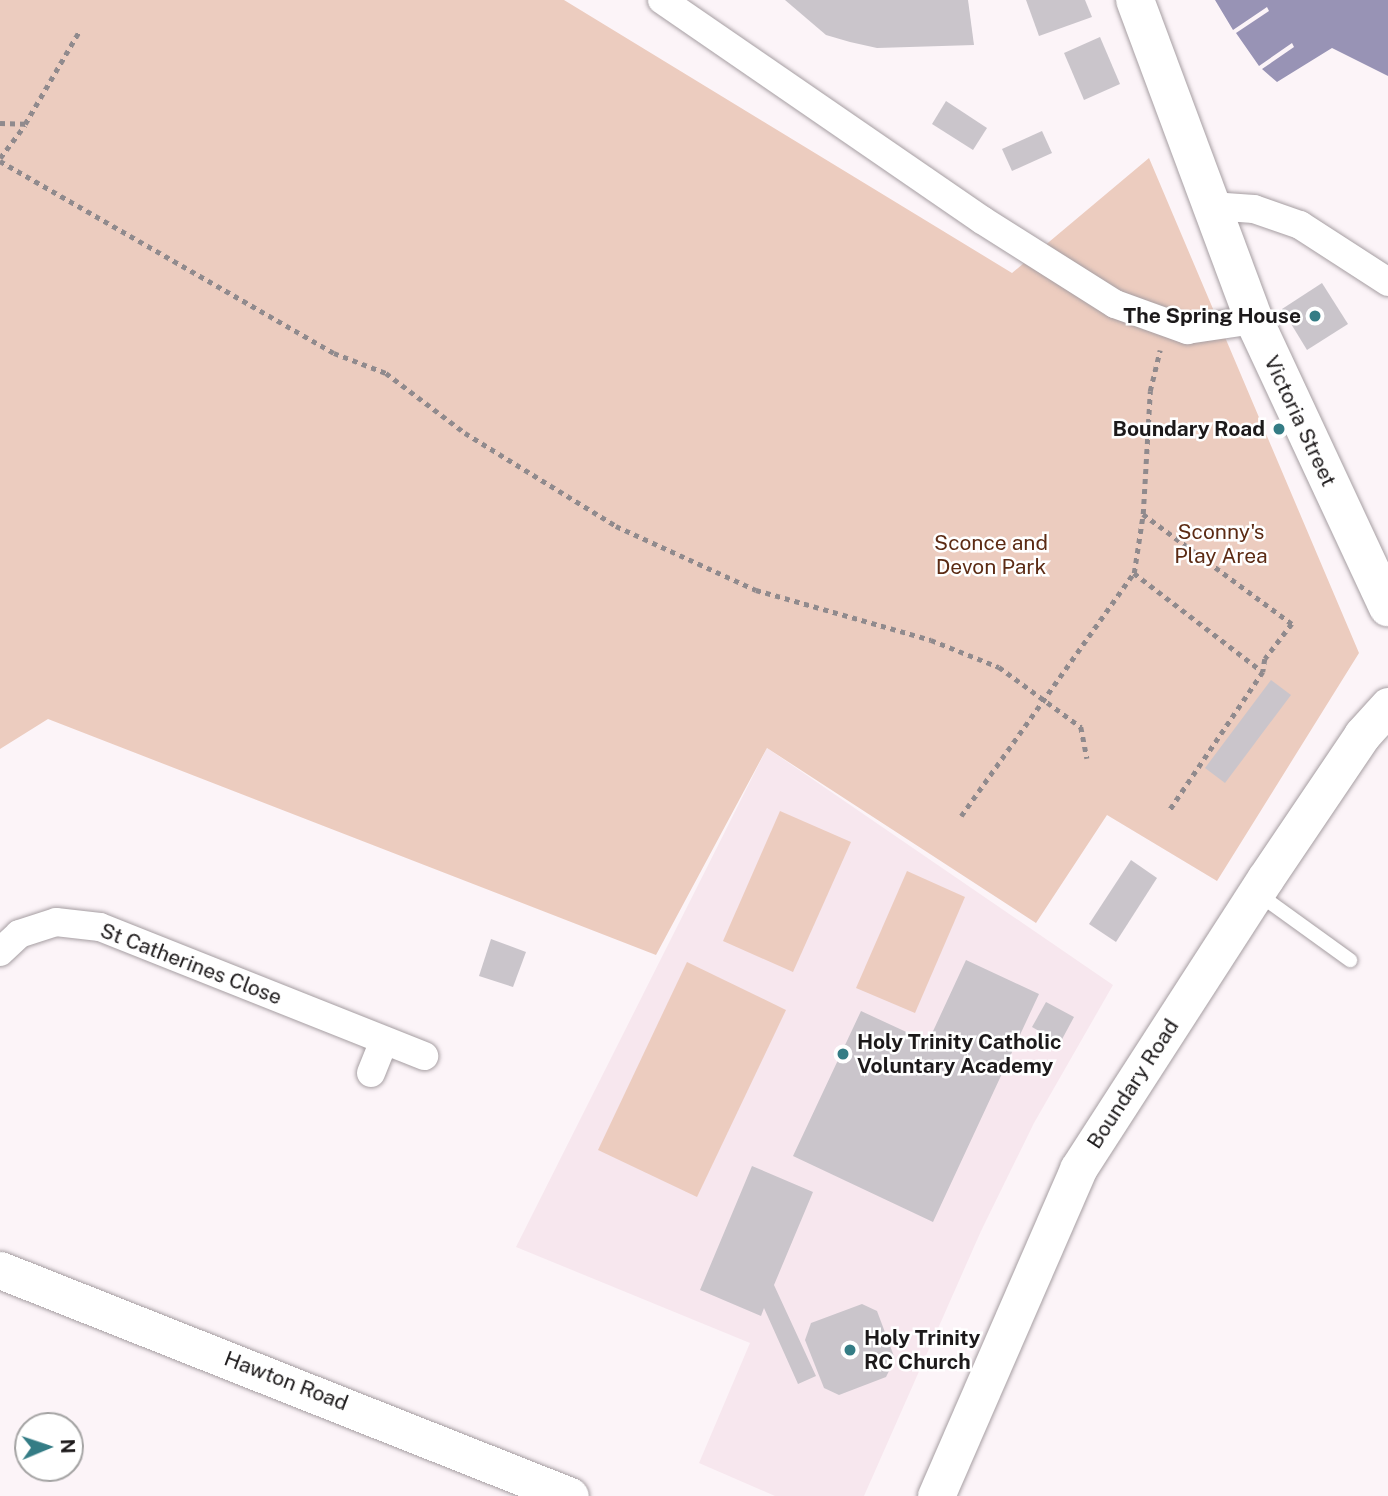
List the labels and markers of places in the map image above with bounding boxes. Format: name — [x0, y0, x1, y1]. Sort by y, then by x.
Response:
place label: The Spring House — [1123, 303, 1301, 329]
marker: The Spring House — [1307, 308, 1323, 324]
place label: Boundary Road — [1112, 416, 1265, 442]
marker: Boundary Road — [1271, 421, 1287, 437]
place label: Holy Trinity Catholic Voluntary Academy — [857, 1029, 1062, 1079]
marker: Holy Trinity Catholic Voluntary Academy — [835, 1046, 851, 1062]
place label: Holy Trinity RC Church — [864, 1325, 980, 1375]
marker: Holy Trinity RC Church — [842, 1342, 858, 1358]

